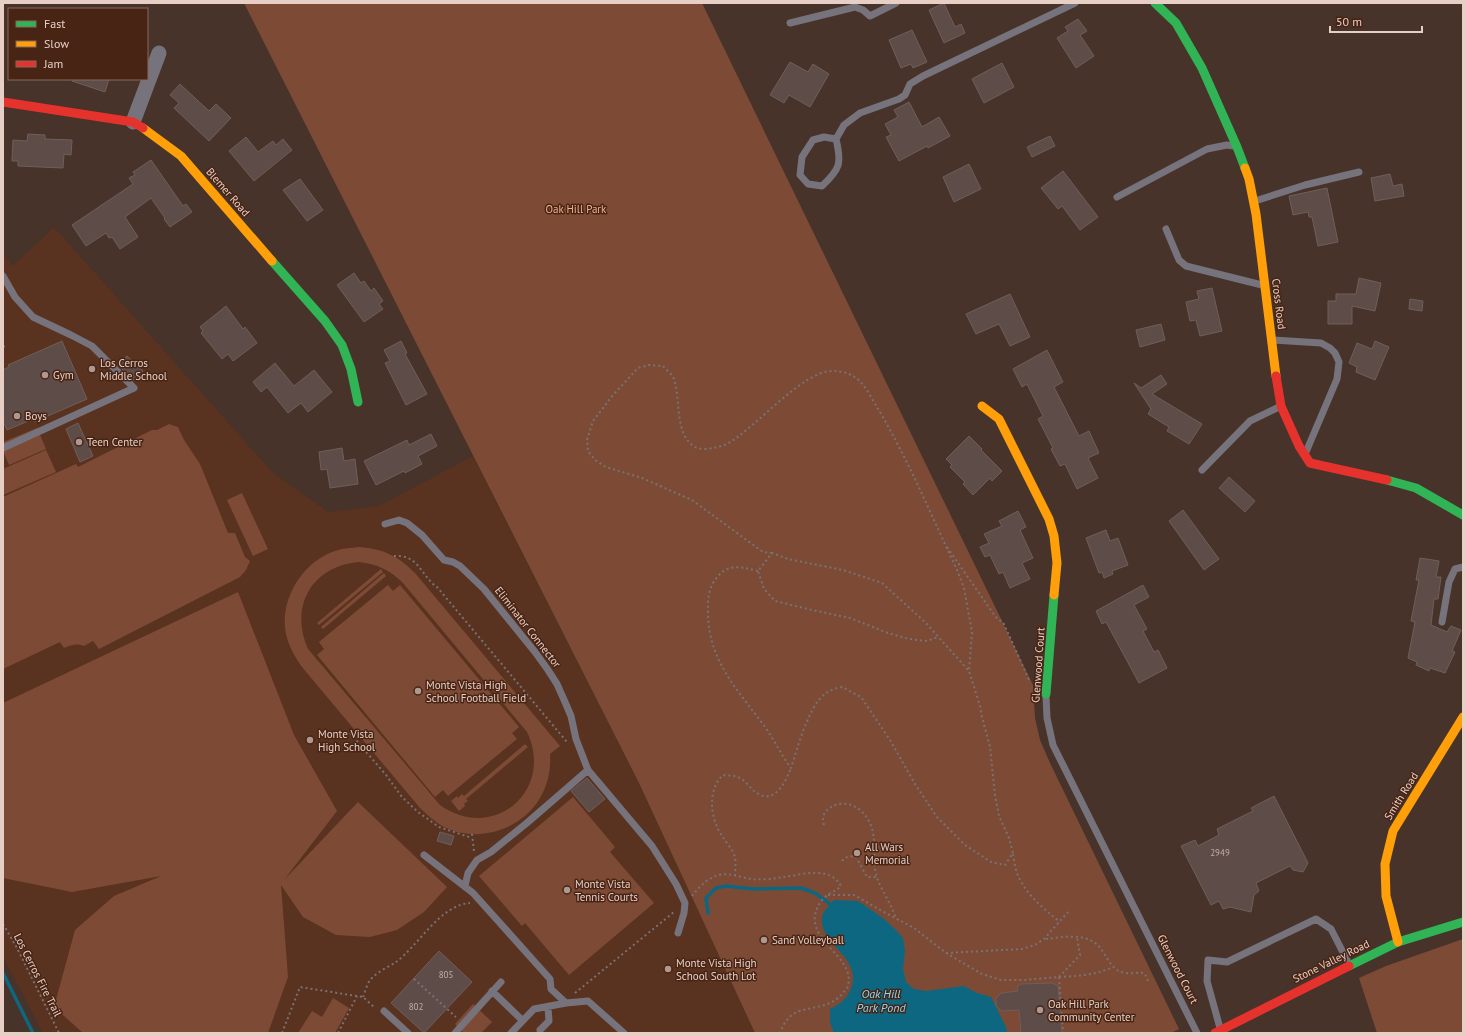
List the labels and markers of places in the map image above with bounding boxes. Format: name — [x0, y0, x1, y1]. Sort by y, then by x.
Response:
place label: Los Cerros Middle School — [100, 356, 168, 383]
marker: Los Cerros Middle School — [87, 364, 97, 374]
place label: Gym — [53, 368, 74, 382]
marker: Gym — [40, 370, 50, 380]
place label: Boys — [25, 409, 47, 423]
marker: Boys — [12, 411, 22, 421]
place label: Teen Center — [87, 435, 142, 449]
marker: Teen Center — [74, 437, 84, 447]
place label: Monte Vista High School Football Field — [426, 678, 526, 705]
marker: Monte Vista High School Football Field — [413, 686, 423, 696]
place label: Monte Vista High School — [318, 727, 376, 754]
marker: Monte Vista High School — [305, 735, 315, 745]
place label: All Wars Memorial — [865, 840, 910, 867]
marker: All Wars Memorial — [852, 848, 862, 858]
place label: Monte Vista Tennis Courts — [575, 877, 638, 904]
marker: Monte Vista Tennis Courts — [562, 885, 572, 895]
place label: Sand Volleyball — [772, 933, 845, 947]
marker: Sand Volleyball — [759, 935, 769, 945]
place label: Monte Vista High School South Lot — [676, 956, 757, 983]
marker: Monte Vista High School South Lot — [663, 964, 673, 974]
place label: Oak Hill Park Community Center — [1048, 997, 1135, 1024]
marker: Oak Hill Park Community Center — [1035, 1005, 1045, 1015]

